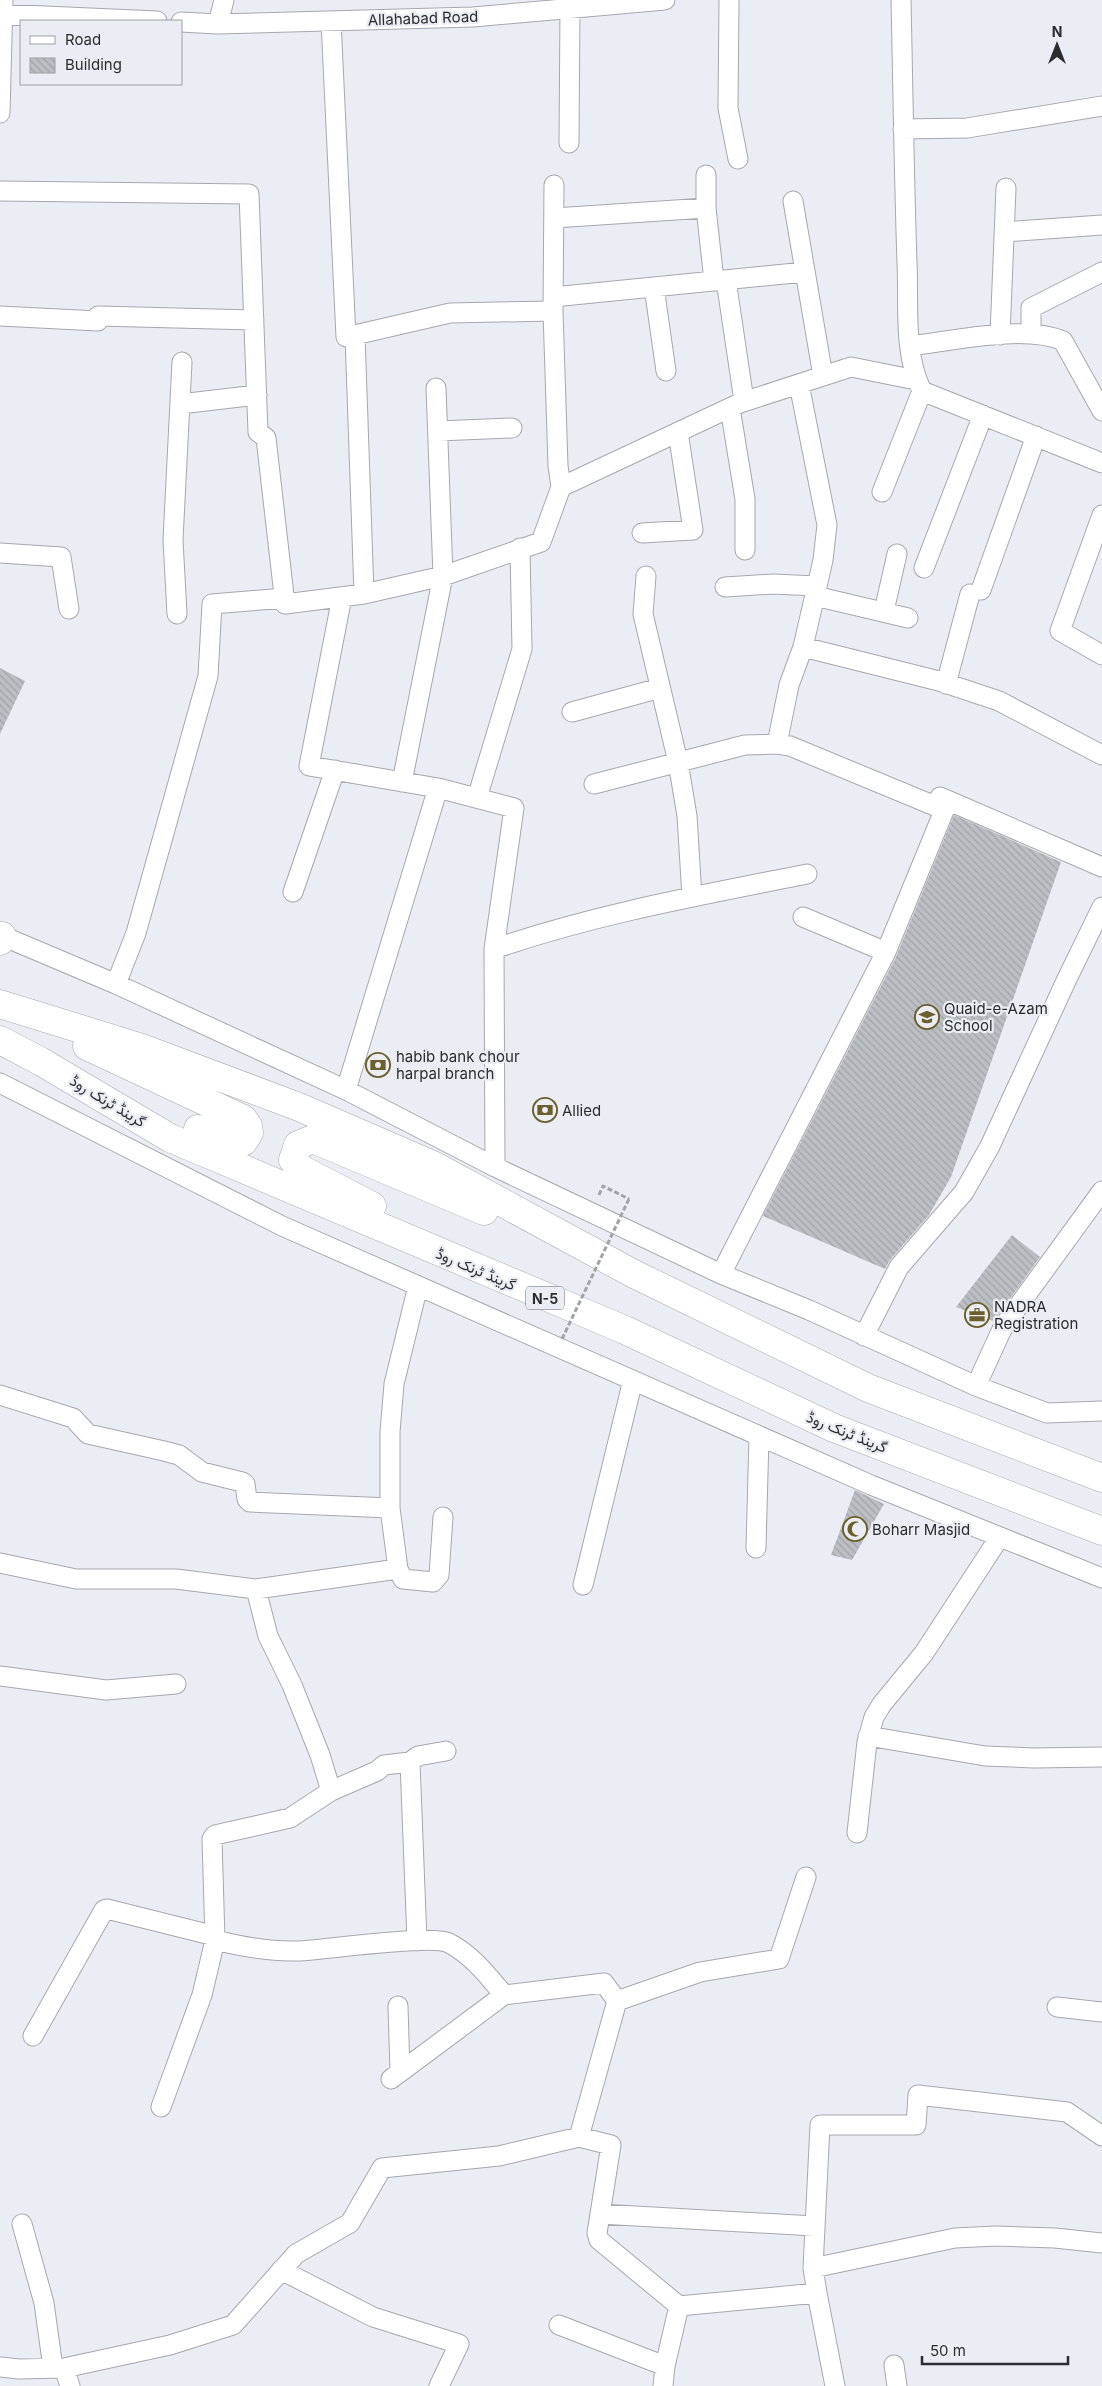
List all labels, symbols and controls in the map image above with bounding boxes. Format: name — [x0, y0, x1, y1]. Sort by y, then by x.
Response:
street label: Allahabad Road — [367, 7, 479, 29]
legend — [20, 20, 182, 85]
north arrow — [1032, 20, 1082, 70]
text: N — [1052, 23, 1062, 40]
text: Road — [65, 30, 101, 49]
text: Building — [65, 55, 122, 74]
place label: Quaid-e-Azam School — [944, 999, 1048, 1035]
school or university icon: Quaid-e-Azam School — [914, 1004, 940, 1030]
place label: habib bank chour harpal branch — [396, 1047, 520, 1083]
bank icon: habib bank chour harpal branch — [365, 1052, 391, 1078]
street label: گرینڈ ٹرنک روڈ — [67, 1071, 150, 1131]
bank icon: Allied — [532, 1097, 558, 1123]
place label: Allied — [562, 1101, 601, 1120]
street label: گرینڈ ٹرنک روڈ — [433, 1244, 519, 1294]
road number: N-5 — [526, 1286, 564, 1310]
place label: NADRA Registration — [994, 1297, 1078, 1333]
office icon: NADRA Registration — [964, 1302, 990, 1328]
street label: گرینڈ ٹرنک روڈ — [804, 1407, 890, 1457]
mosque icon: Boharr Masjid — [842, 1516, 868, 1542]
place label: Boharr Masjid — [872, 1520, 970, 1539]
scale bar — [922, 2334, 1068, 2366]
text: 50 m — [930, 2341, 966, 2360]

